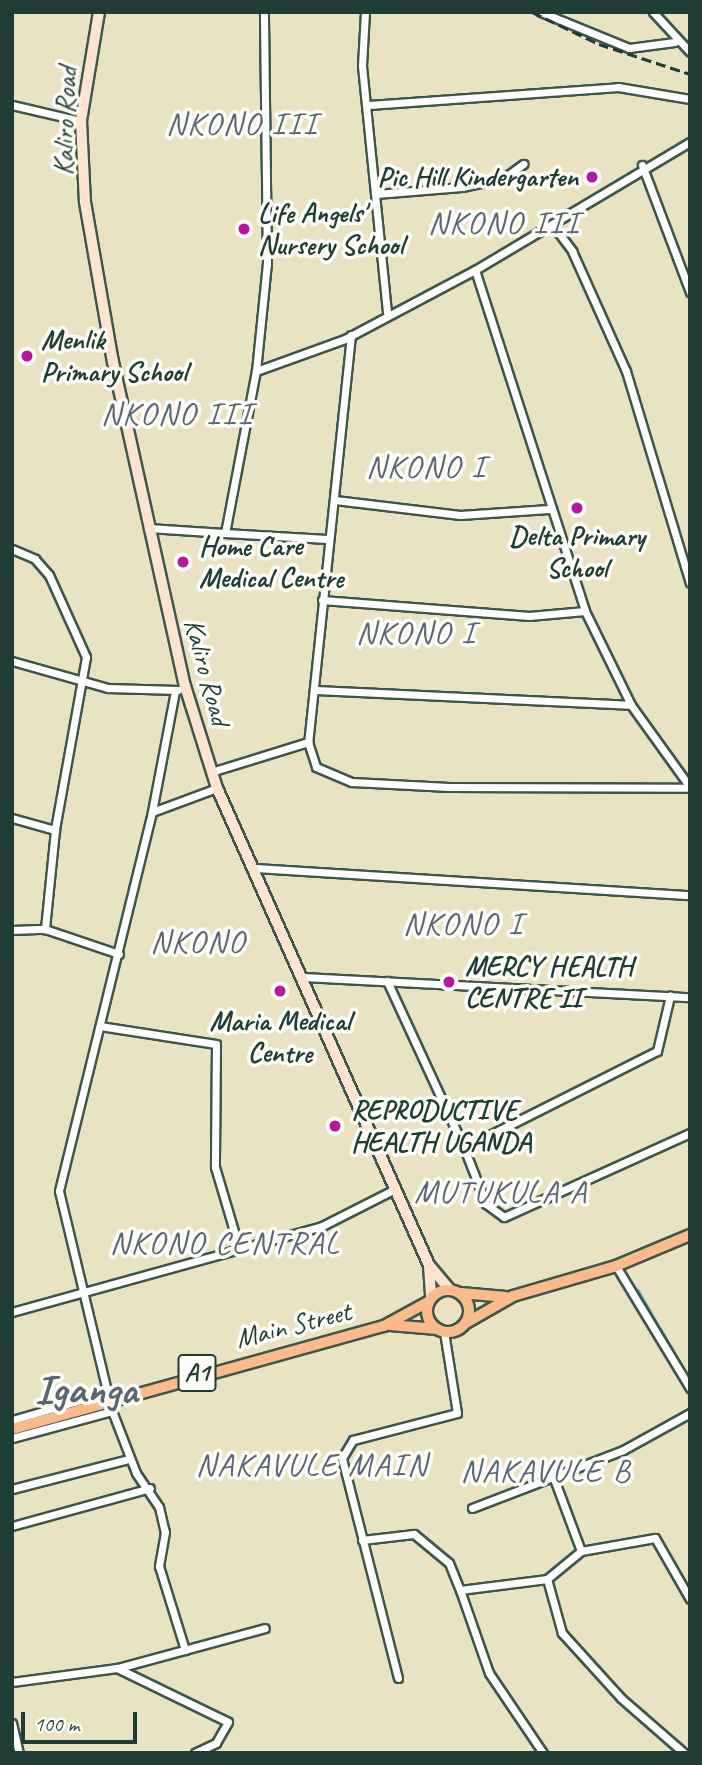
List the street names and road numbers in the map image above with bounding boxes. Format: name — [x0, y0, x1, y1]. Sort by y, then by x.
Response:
street label: Kaliro Road — [46, 66, 84, 176]
street label: Kaliro Road — [177, 615, 237, 729]
street label: Main Street — [232, 1294, 354, 1356]
road number: A1 — [176, 1350, 218, 1396]

